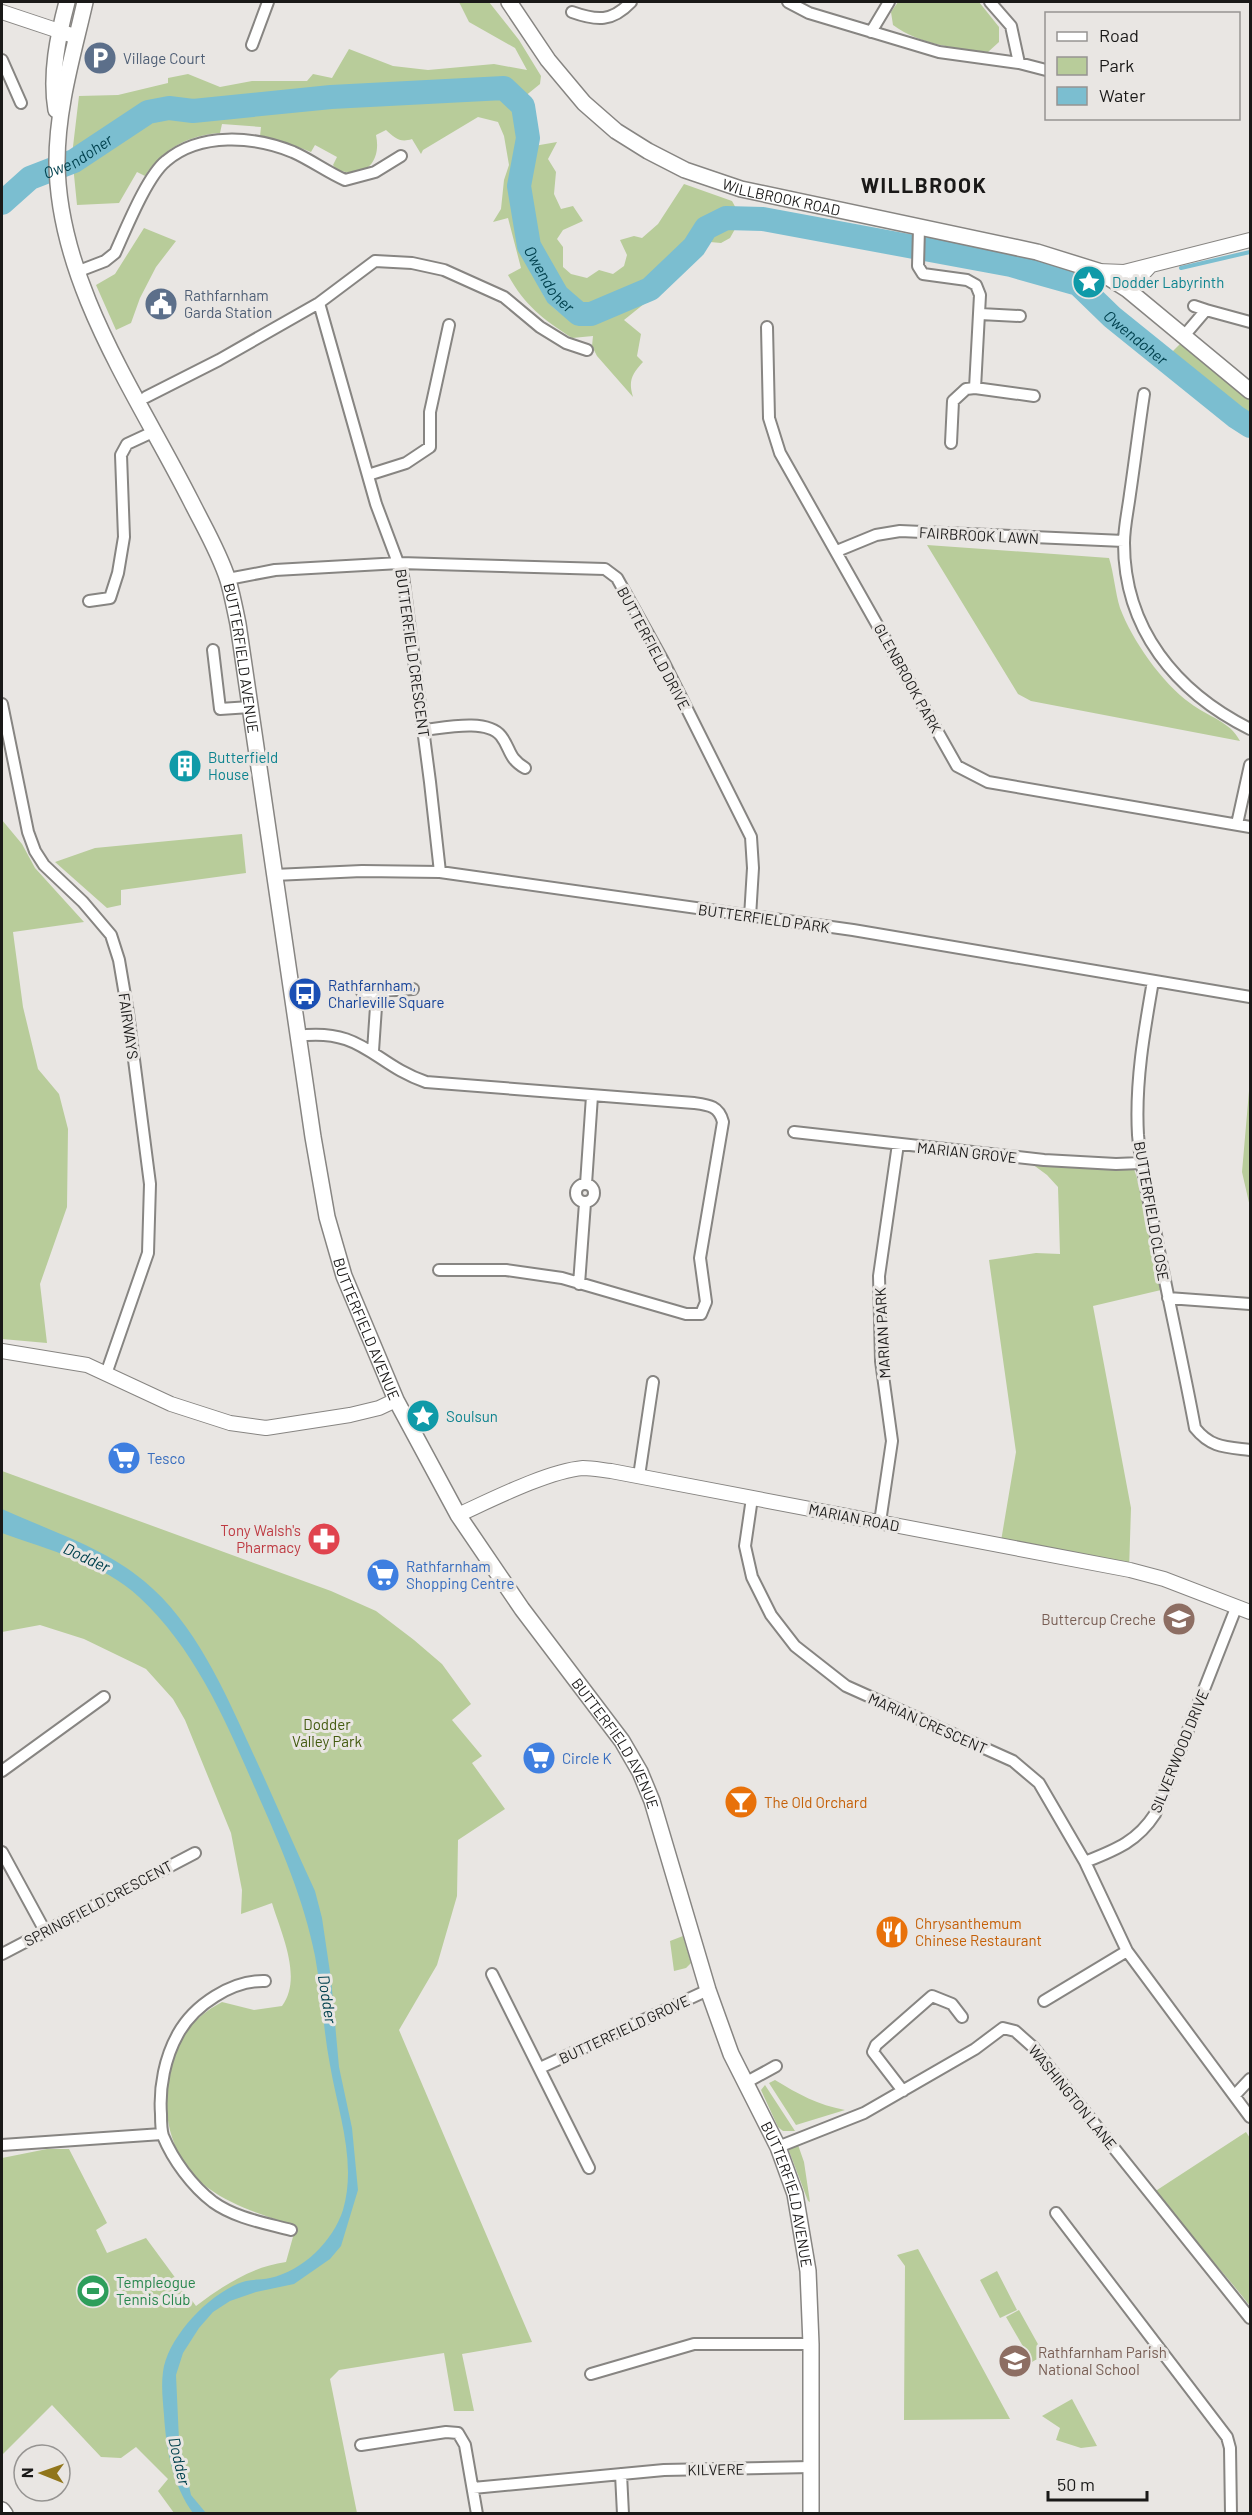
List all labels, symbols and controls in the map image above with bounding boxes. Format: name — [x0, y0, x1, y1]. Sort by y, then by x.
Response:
legend — [1045, 12, 1240, 120]
text: Road — [1099, 24, 1139, 46]
parking icon: Village Court — [82, 40, 118, 76]
place label: Village Court — [123, 49, 206, 67]
text: Park — [1099, 54, 1134, 76]
text: Water — [1099, 84, 1146, 106]
water label: Owendoher — [40, 128, 117, 182]
district label: WILLBROOK — [861, 172, 987, 197]
street label: WILLBROOK ROAD — [720, 174, 842, 219]
water label: Owendoher — [521, 242, 580, 316]
place icon: Dodder Labyrinth — [1071, 264, 1107, 300]
place label: Dodder Labyrinth — [1112, 273, 1224, 291]
public building icon: Rathfarnham Garda Station — [143, 286, 179, 322]
place label: Rathfarnham Garda Station — [184, 286, 272, 321]
water label: Owendoher — [1100, 305, 1173, 369]
street label: FAIRBROOK LAWN — [919, 523, 1039, 547]
street label: BUTTERFIELD CRESCENT — [392, 568, 434, 738]
street label: BUTTERFIELD AVENUE — [220, 581, 263, 735]
street label: BUTTERFIELD DRIVE — [614, 583, 694, 713]
street label: GLENBROOK PARK — [871, 620, 945, 736]
building icon: Butterfield House — [167, 748, 203, 784]
place label: Butterfield House — [208, 748, 278, 783]
street label: BUTTERFIELD PARK — [697, 900, 831, 936]
bus stop icon: Rathfarnham, Charleville Square — [287, 976, 323, 1012]
place label: Rathfarnham, Charleville Square — [328, 976, 445, 1011]
street label: FAIRWAYS — [115, 992, 143, 1060]
street label: MARIAN GROVE — [916, 1138, 1018, 1166]
street label: BUTTERFIELD CLOSE — [1131, 1140, 1173, 1282]
street label: BUTTERFIELD AVENUE — [330, 1256, 404, 1402]
street label: MARIAN PARK — [871, 1287, 893, 1379]
place icon: Soulsun — [405, 1398, 441, 1434]
place label: Soulsun — [446, 1407, 498, 1425]
supermarket icon: Tesco — [106, 1440, 142, 1476]
place label: Tesco — [147, 1449, 186, 1467]
street label: MARIAN ROAD — [807, 1499, 901, 1535]
place label: Tony Walsh's Pharmacy — [220, 1521, 301, 1556]
pharmacy icon: Tony Walsh's Pharmacy — [306, 1521, 342, 1557]
water label: Dodder — [61, 1538, 114, 1577]
supermarket icon: Rathfarnham Shopping Centre — [365, 1557, 401, 1593]
place label: Rathfarnham Shopping Centre — [406, 1557, 514, 1592]
school or university icon: Buttercup Creche — [1161, 1601, 1197, 1637]
place label: Buttercup Creche — [1041, 1610, 1156, 1628]
street label: BUTTERFIELD AVENUE — [568, 1674, 663, 1811]
street label: SILVERWOOD DRIVE — [1146, 1687, 1212, 1815]
street label: MARIAN CRESCENT — [866, 1689, 990, 1757]
park label: Dodder Valley Park — [292, 1715, 362, 1750]
supermarket icon: Circle K — [521, 1740, 557, 1776]
place label: Circle K — [562, 1749, 612, 1767]
bar icon: The Old Orchard — [723, 1784, 759, 1820]
place label: The Old Orchard — [764, 1793, 867, 1811]
street label: SPRINGFIELD CRESCENT — [21, 1856, 175, 1950]
restaurant icon: Chrysanthemum Chinese Restaurant — [874, 1914, 910, 1950]
place label: Chrysanthemum Chinese Restaurant — [915, 1914, 1042, 1949]
water label: Dodder — [315, 1973, 341, 2026]
street label: BUTTERFIELD GROVE — [556, 1991, 692, 2067]
street label: WASHINGTON LANE — [1025, 2041, 1121, 2153]
street label: BUTTERFIELD AVENUE — [758, 2118, 816, 2269]
sports icon: Templeogue Tennis Club — [75, 2273, 111, 2309]
place label: Templeogue Tennis Club — [116, 2273, 196, 2308]
school or university icon: Rathfarnham Parish National School — [997, 2343, 1033, 2379]
place label: Rathfarnham Parish National School — [1038, 2343, 1167, 2378]
water label: Dodder — [165, 2435, 195, 2488]
north arrow — [12, 2443, 72, 2503]
street label: KILVERE — [687, 2460, 745, 2478]
scale bar — [1048, 2464, 1147, 2502]
text: N — [17, 2467, 36, 2478]
text: 50 m — [1057, 2473, 1095, 2495]

